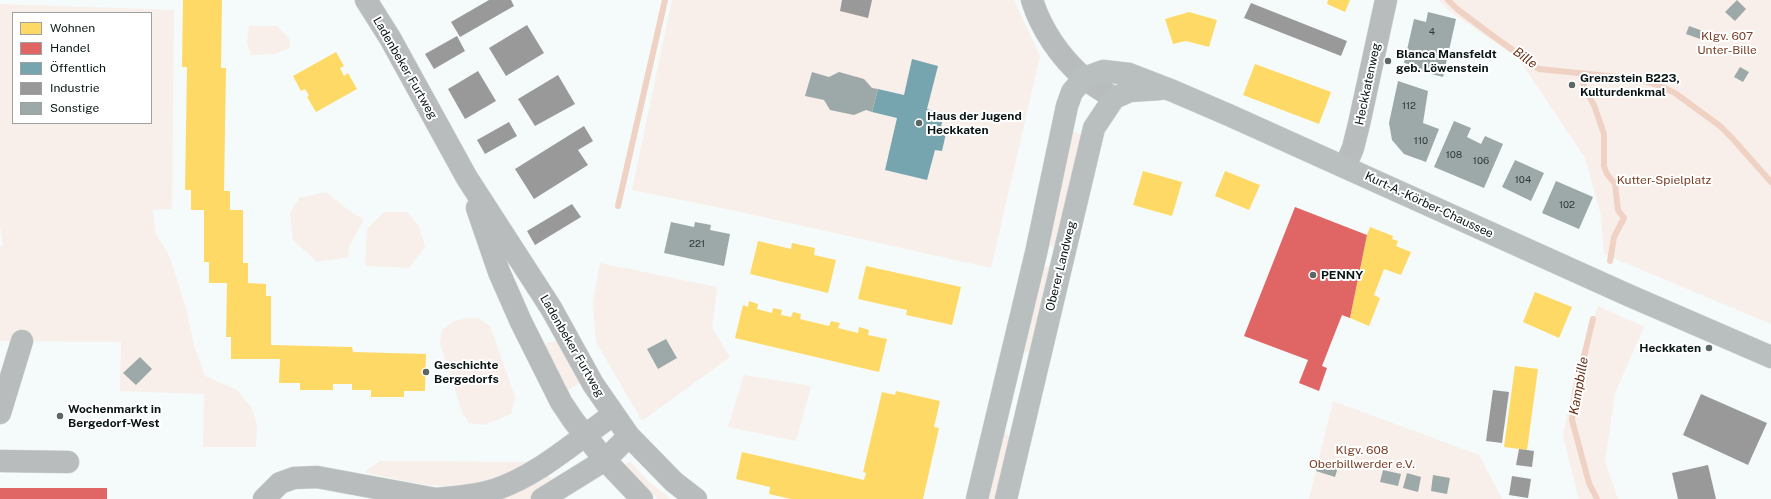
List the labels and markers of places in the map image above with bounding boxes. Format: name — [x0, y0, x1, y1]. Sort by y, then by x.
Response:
place label: Blanca Mansfeldt geb. Löwenstein — [1396, 47, 1497, 75]
marker: Blanca Mansfeldt geb. Löwenstein — [1383, 56, 1393, 66]
place label: Grenzstein B223, Kulturdenkmal — [1580, 71, 1680, 99]
marker: Grenzstein B223, Kulturdenkmal — [1567, 80, 1577, 90]
place label: Haus der Jugend Heckkaten — [927, 109, 1022, 137]
marker: Haus der Jugend Heckkaten — [914, 118, 924, 128]
place label: PENNY — [1321, 268, 1363, 282]
marker: PENNY — [1308, 270, 1318, 280]
place label: Heckkaten — [1639, 341, 1701, 355]
marker: Heckkaten — [1704, 343, 1714, 353]
place label: Geschichte Bergedorfs — [434, 358, 499, 386]
marker: Geschichte Bergedorfs — [421, 367, 431, 377]
place label: Wochenmarkt in Bergedorf-West — [68, 402, 161, 430]
marker: Wochenmarkt in Bergedorf-West — [55, 411, 65, 421]

